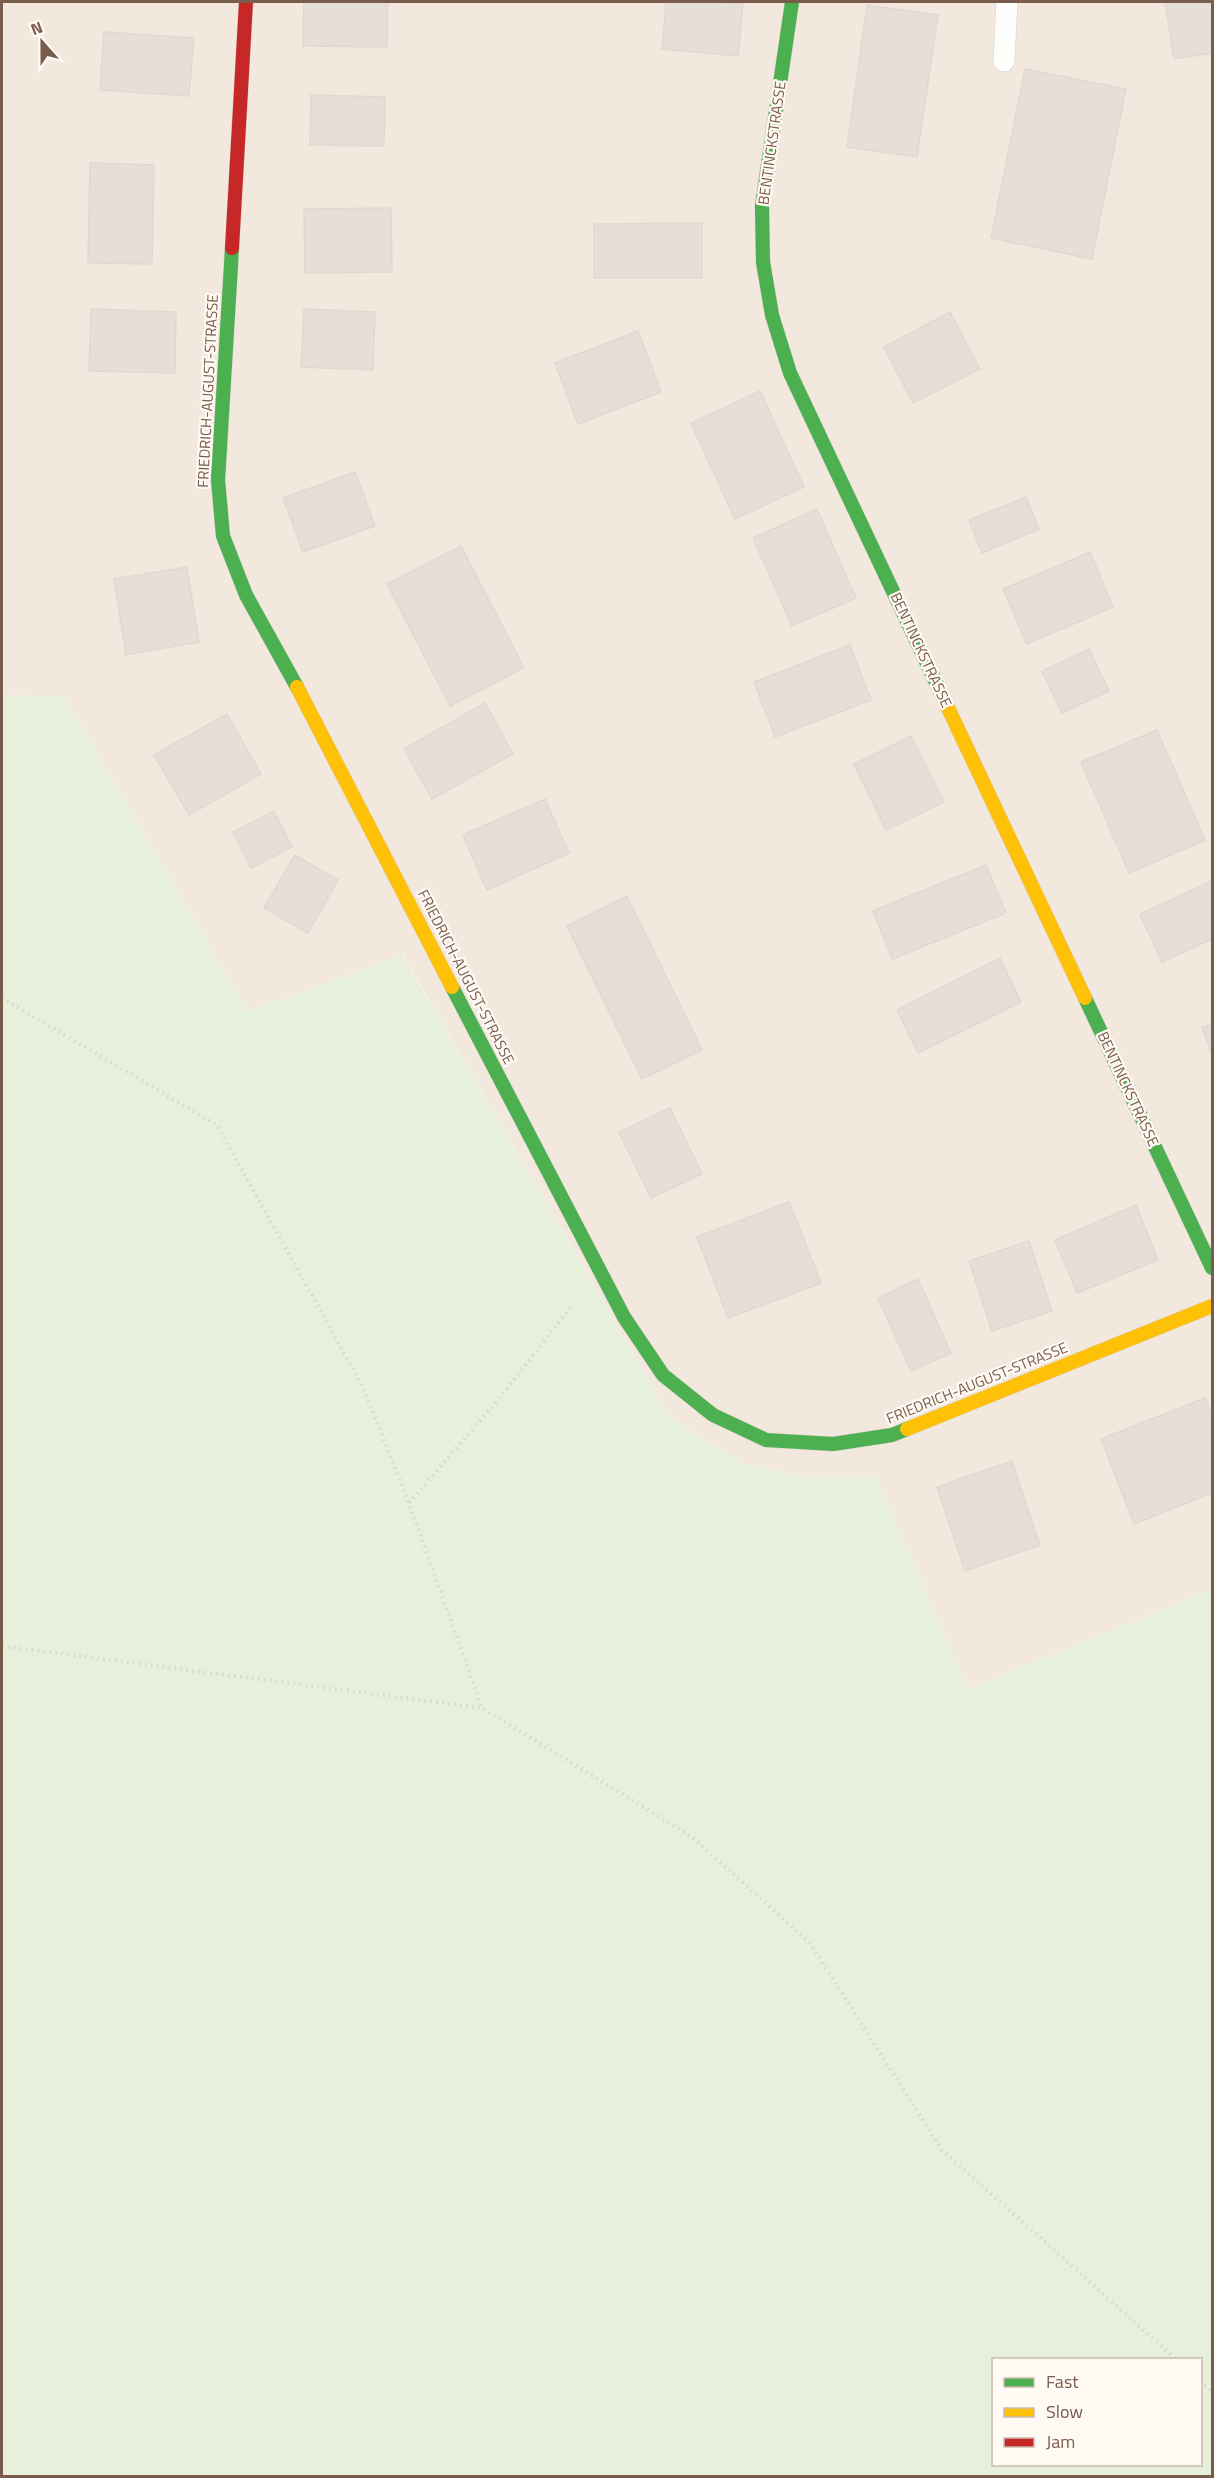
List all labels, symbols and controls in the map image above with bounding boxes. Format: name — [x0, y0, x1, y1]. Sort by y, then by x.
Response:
north arrow — [12, 12, 72, 72]
text: N — [27, 15, 46, 41]
street label: BENTINCKSTRASSE — [751, 80, 792, 206]
street label: FRIEDRICH-AUGUST-STRASSE — [191, 294, 224, 488]
street label: BENTINCKSTRASSE — [885, 588, 958, 711]
street label: FRIEDRICH-AUGUST-STRASSE — [412, 885, 521, 1068]
street label: BENTINCKSTRASSE — [1092, 1027, 1165, 1150]
street label: FRIEDRICH-AUGUST-STRASSE — [883, 1336, 1071, 1429]
legend — [992, 2358, 1202, 2466]
text: Fast — [1046, 2368, 1079, 2395]
text: Slow — [1046, 2398, 1083, 2425]
text: Jam — [1046, 2428, 1075, 2455]

